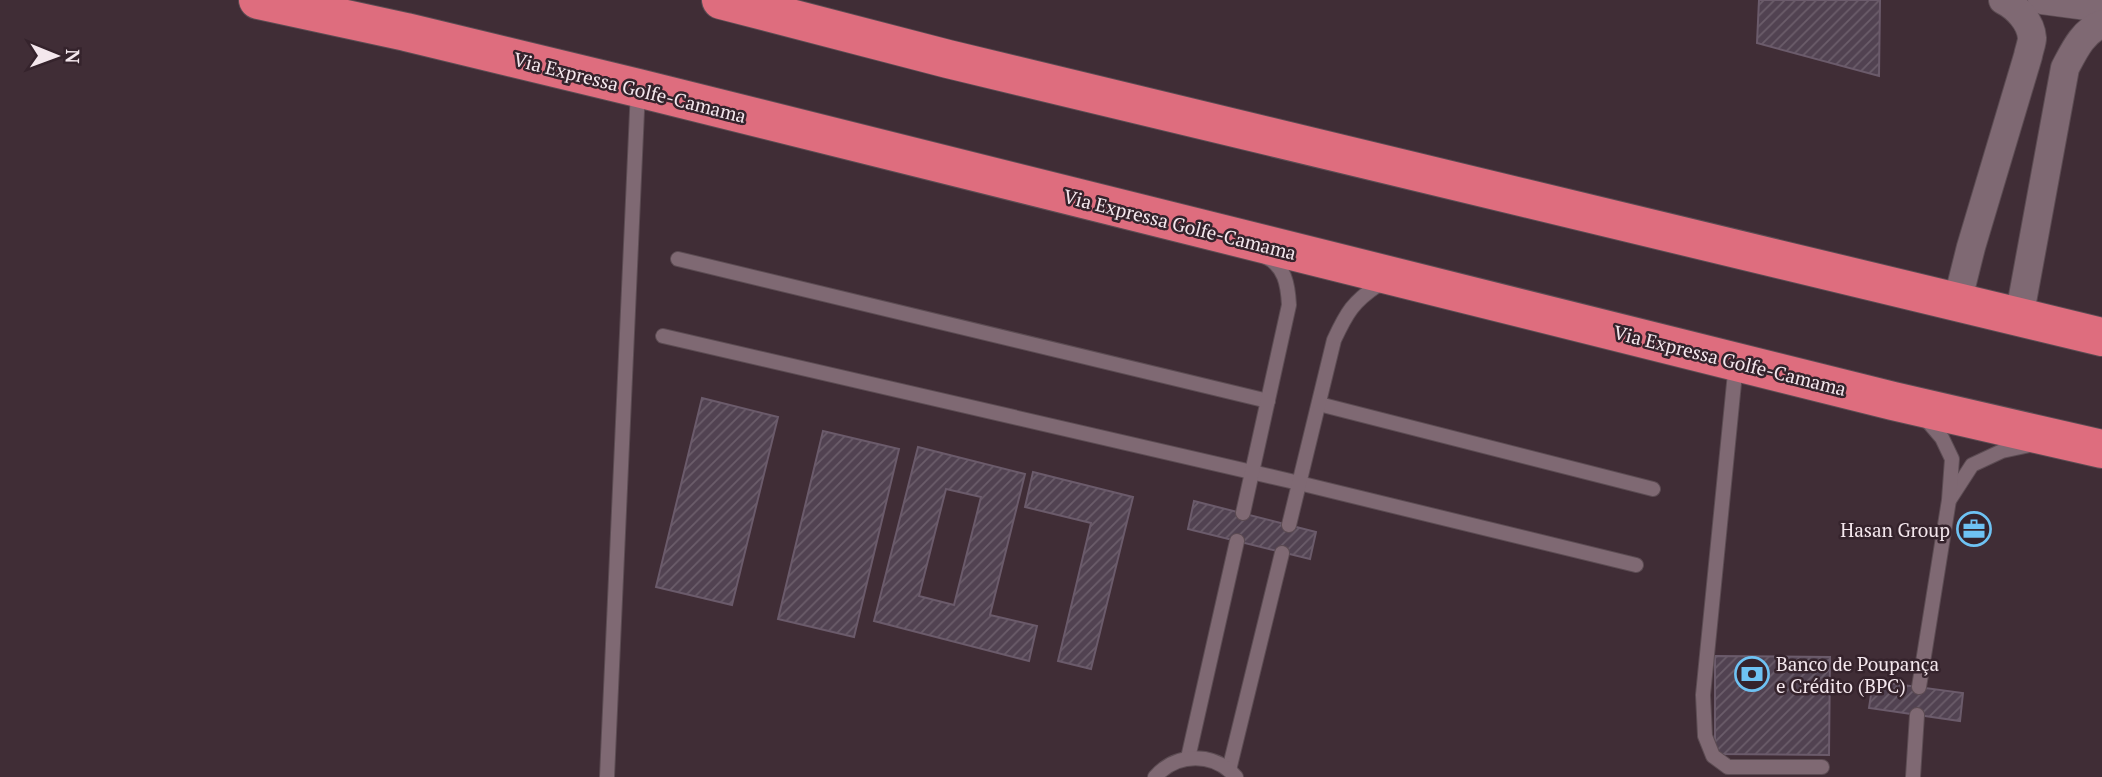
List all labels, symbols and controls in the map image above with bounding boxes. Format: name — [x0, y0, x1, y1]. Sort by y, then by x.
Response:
north arrow — [21, 21, 91, 91]
street label: Via Expressa Golfe-Camama — [511, 46, 749, 128]
text: N — [61, 49, 86, 64]
street label: Via Expressa Golfe-Camama — [1061, 183, 1299, 265]
street label: Via Expressa Golfe-Camama — [1611, 319, 1849, 401]
office icon: Hasan Group — [1955, 510, 1993, 548]
place label: Hasan Group — [1840, 517, 1950, 542]
place label: Banco de Poupança e Crédito (BPC) — [1776, 651, 1940, 698]
bank icon: Banco de Poupança e Crédito (BPC) — [1733, 655, 1771, 693]

